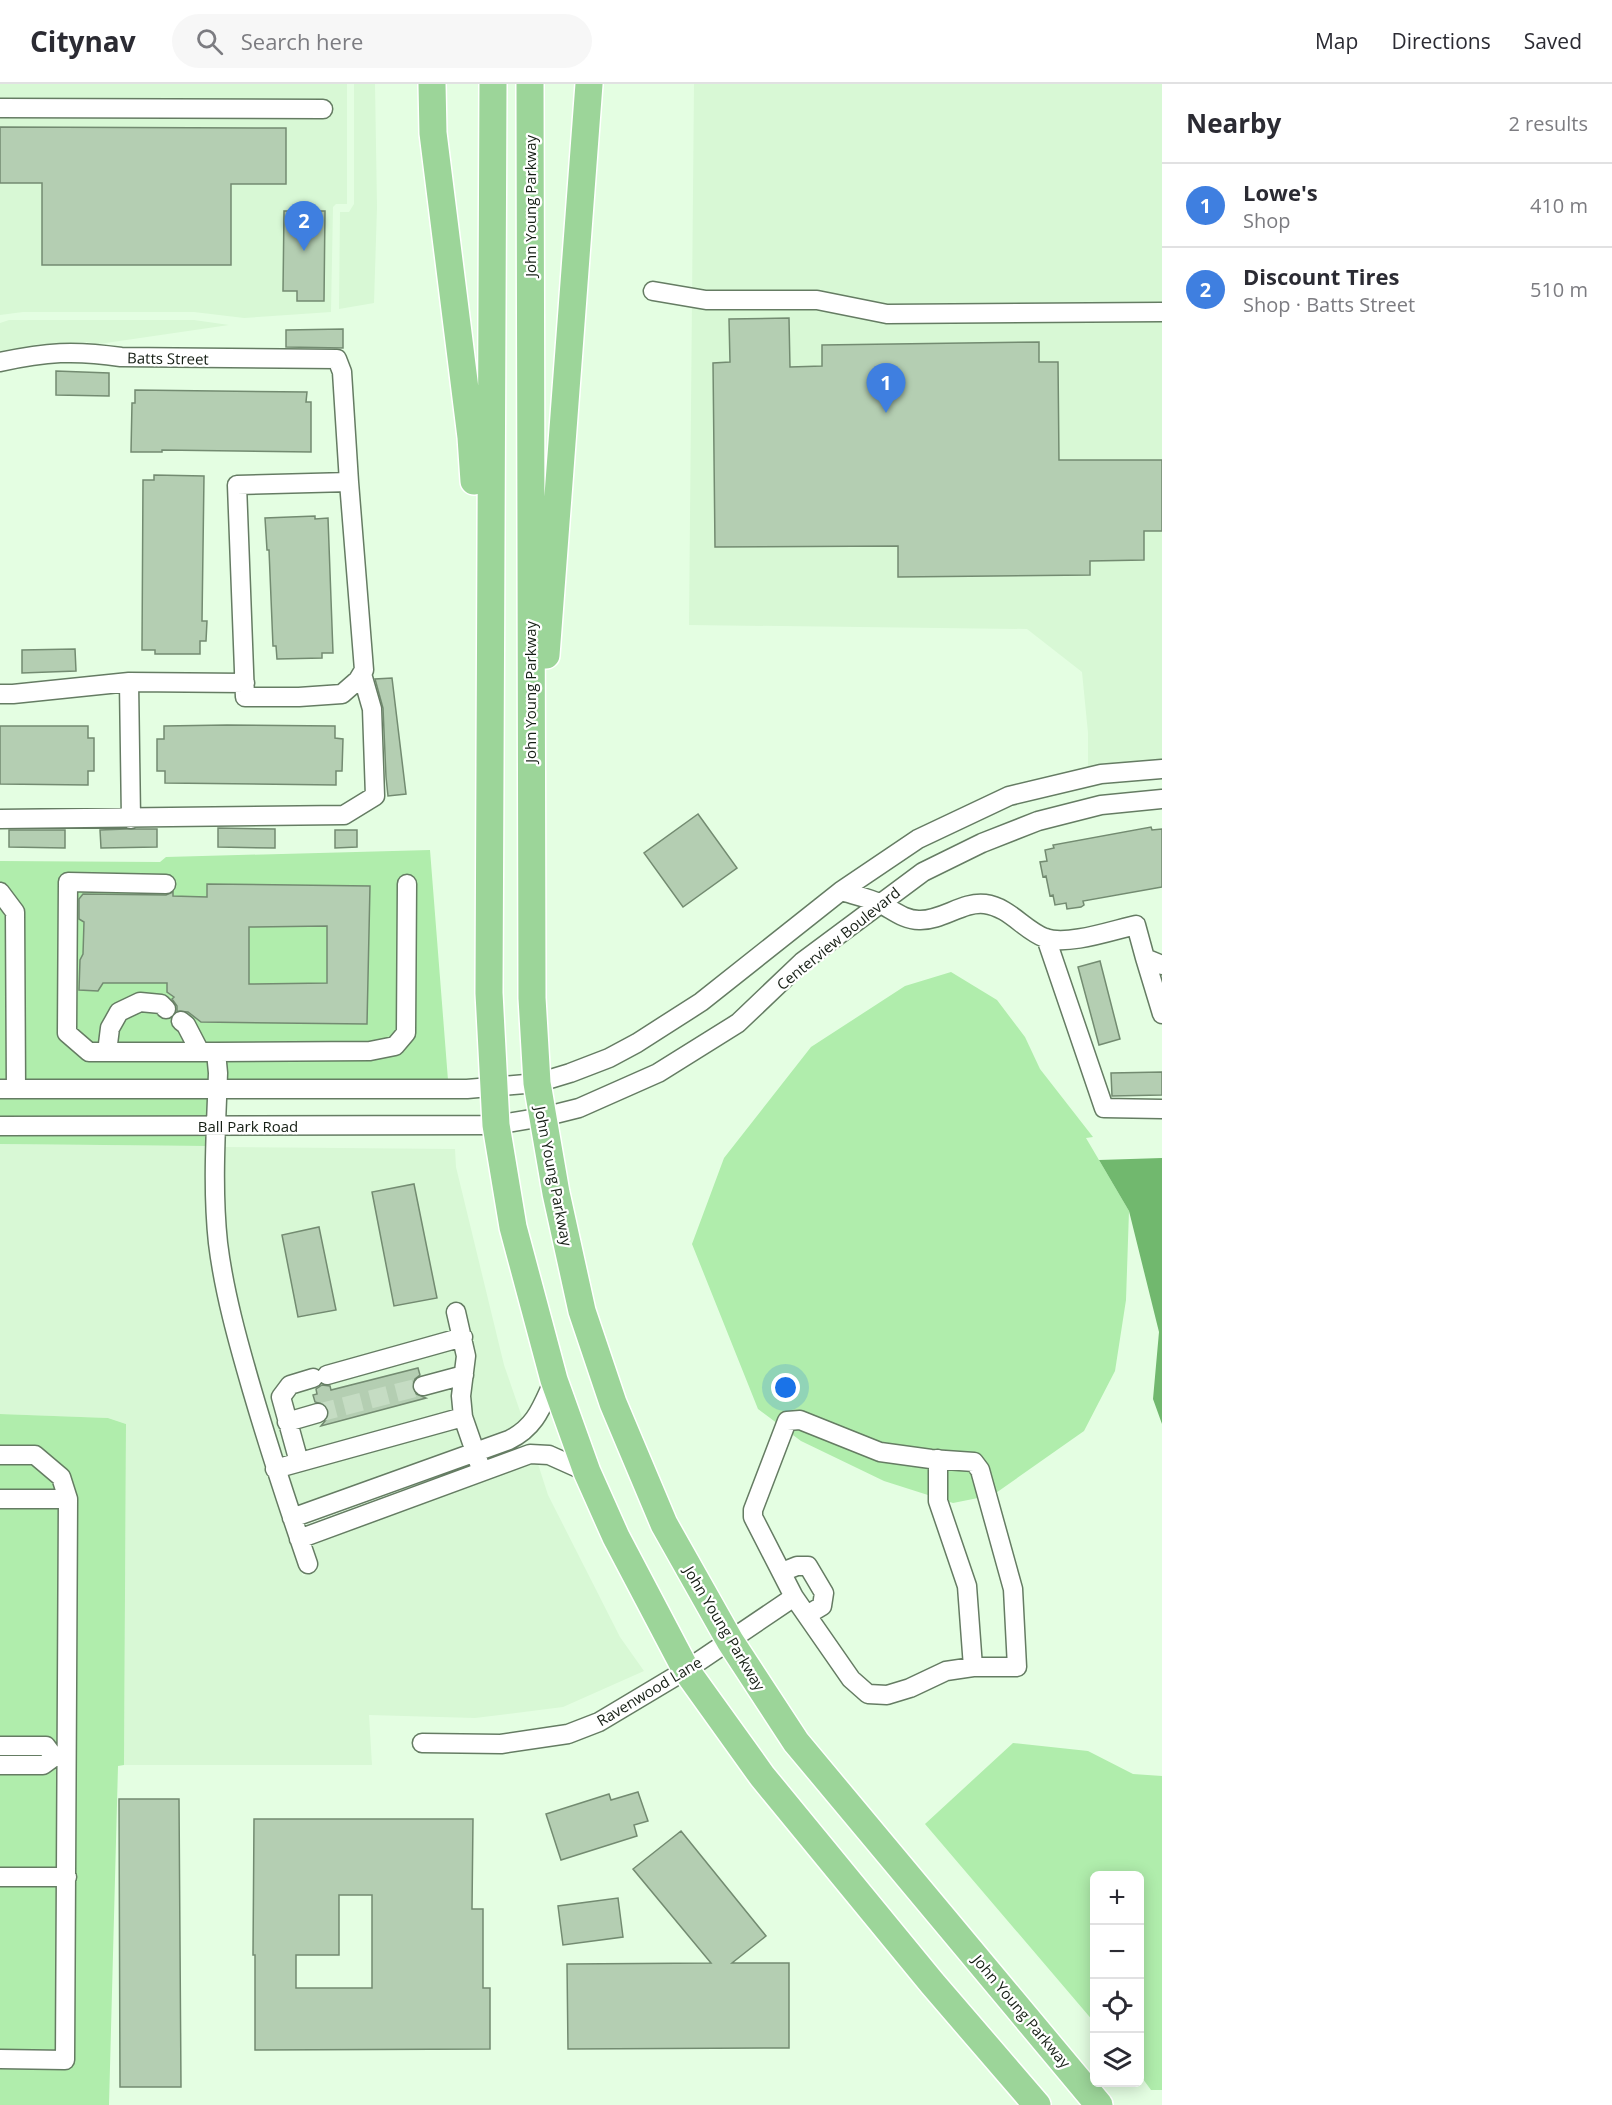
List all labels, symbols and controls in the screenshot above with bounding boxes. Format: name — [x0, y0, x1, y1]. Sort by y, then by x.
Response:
search box — [172, 14, 592, 68]
text: Citynav — [30, 22, 136, 60]
icon: search — [193, 25, 226, 58]
text: Search here — [241, 26, 363, 56]
text: Map — [1315, 27, 1358, 55]
text: Directions — [1391, 27, 1491, 55]
text: Saved — [1524, 27, 1582, 55]
text: Nearby — [1186, 105, 1281, 141]
text: 2 results — [1508, 110, 1588, 137]
street label: John Young Parkway — [520, 134, 540, 279]
text: Lowe's — [1243, 177, 1318, 207]
text: 1 — [1200, 192, 1211, 219]
text: 410 m — [1530, 192, 1588, 219]
pin: 2 — [284, 202, 324, 251]
text: Shop — [1243, 207, 1291, 234]
text: Discount Tires — [1243, 261, 1399, 291]
text: 2 — [1200, 276, 1211, 303]
text: 510 m — [1530, 276, 1588, 303]
text: Shop · Batts Street — [1243, 291, 1415, 318]
street label: Batts Street — [127, 347, 209, 369]
pin: 1 — [866, 364, 906, 413]
street label: John Young Parkway — [520, 620, 540, 765]
street label: Centerview Boulevard — [772, 882, 904, 994]
street label: John Young Parkway — [530, 1102, 577, 1248]
street label: Ball Park Road — [198, 1116, 298, 1136]
your location — [771, 1373, 800, 1402]
street label: John Young Parkway — [679, 1560, 770, 1694]
street label: Ravenwood Lane — [593, 1652, 705, 1730]
map controls — [1090, 1871, 1144, 2087]
button: + — [1090, 1871, 1144, 1925]
button: − — [1090, 1925, 1144, 1979]
street label: John Young Parkway — [967, 1949, 1076, 2072]
button: locate — [1090, 1979, 1144, 2033]
button: layers — [1090, 2033, 1144, 2087]

